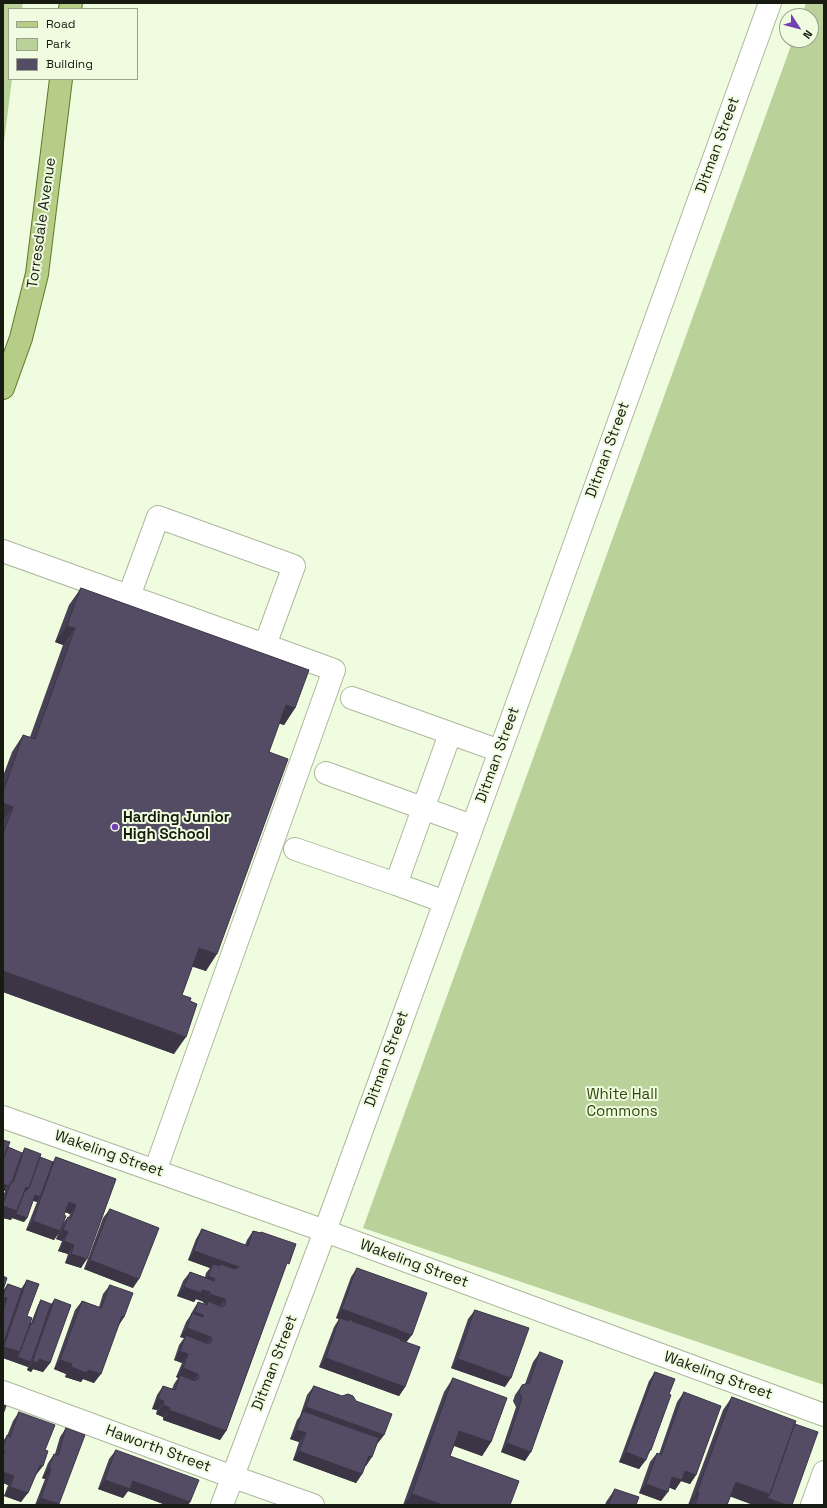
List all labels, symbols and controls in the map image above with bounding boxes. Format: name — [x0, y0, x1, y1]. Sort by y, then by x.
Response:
legend — [8, 8, 138, 80]
north arrow — [779, 8, 819, 48]
text: Road — [46, 16, 75, 32]
text: N — [800, 27, 816, 42]
text: Park — [46, 36, 71, 52]
text: Building — [46, 56, 93, 72]
street label: Ditman Street — [692, 94, 744, 196]
street label: Torresdale Avenue — [24, 156, 60, 290]
street label: Ditman Street — [582, 399, 634, 501]
street label: Ditman Street — [472, 704, 524, 806]
place label: Harding Junior High School — [123, 809, 230, 844]
marker: Harding Junior High School — [110, 822, 120, 832]
street label: Ditman Street — [361, 1008, 413, 1110]
park label: White Hall Commons — [586, 1086, 658, 1121]
street label: Wakeling Street — [52, 1127, 166, 1181]
street label: Wakeling Street — [357, 1236, 471, 1292]
street label: Ditman Street — [249, 1313, 301, 1413]
street label: Wakeling Street — [661, 1348, 775, 1404]
street label: Haworth Street — [103, 1422, 213, 1476]

